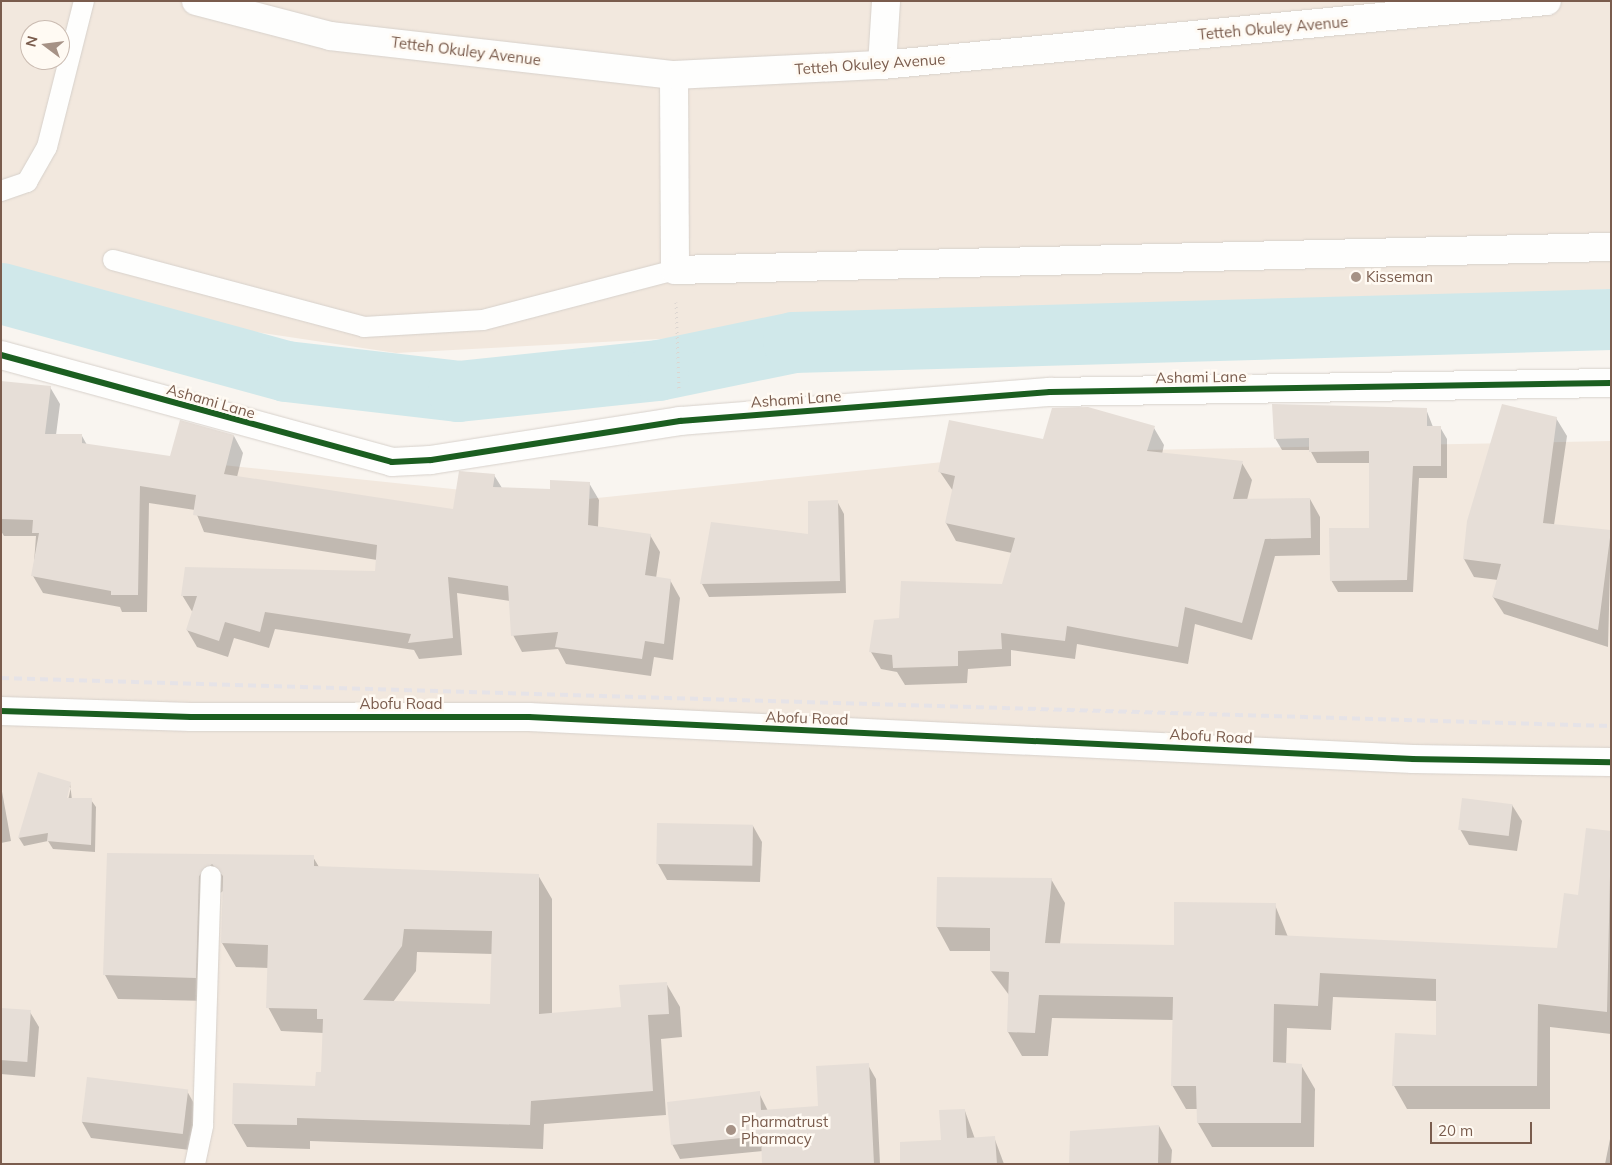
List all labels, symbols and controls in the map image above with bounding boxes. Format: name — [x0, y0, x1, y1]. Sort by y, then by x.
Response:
street label: Tetteh Okuley Avenue — [1197, 12, 1349, 44]
north arrow — [20, 20, 70, 70]
street label: Tetteh Okuley Avenue — [390, 33, 542, 69]
text: N — [21, 34, 42, 49]
street label: Tetteh Okuley Avenue — [794, 50, 946, 78]
place label: Kisseman — [1366, 268, 1433, 286]
marker: Kisseman — [1350, 271, 1362, 283]
street label: Ashami Lane — [1155, 367, 1247, 387]
street label: Ashami Lane — [165, 380, 257, 422]
street label: Ashami Lane — [750, 387, 842, 411]
street label: Abofu Road — [360, 695, 442, 713]
street label: Abofu Road — [765, 708, 849, 728]
street label: Abofu Road — [1169, 725, 1253, 747]
place label: Pharmatrust Pharmacy — [741, 1112, 828, 1147]
scale bar — [1432, 1112, 1534, 1144]
text: 20 m — [1438, 1121, 1473, 1140]
marker: Pharmatrust Pharmacy — [725, 1124, 737, 1136]

